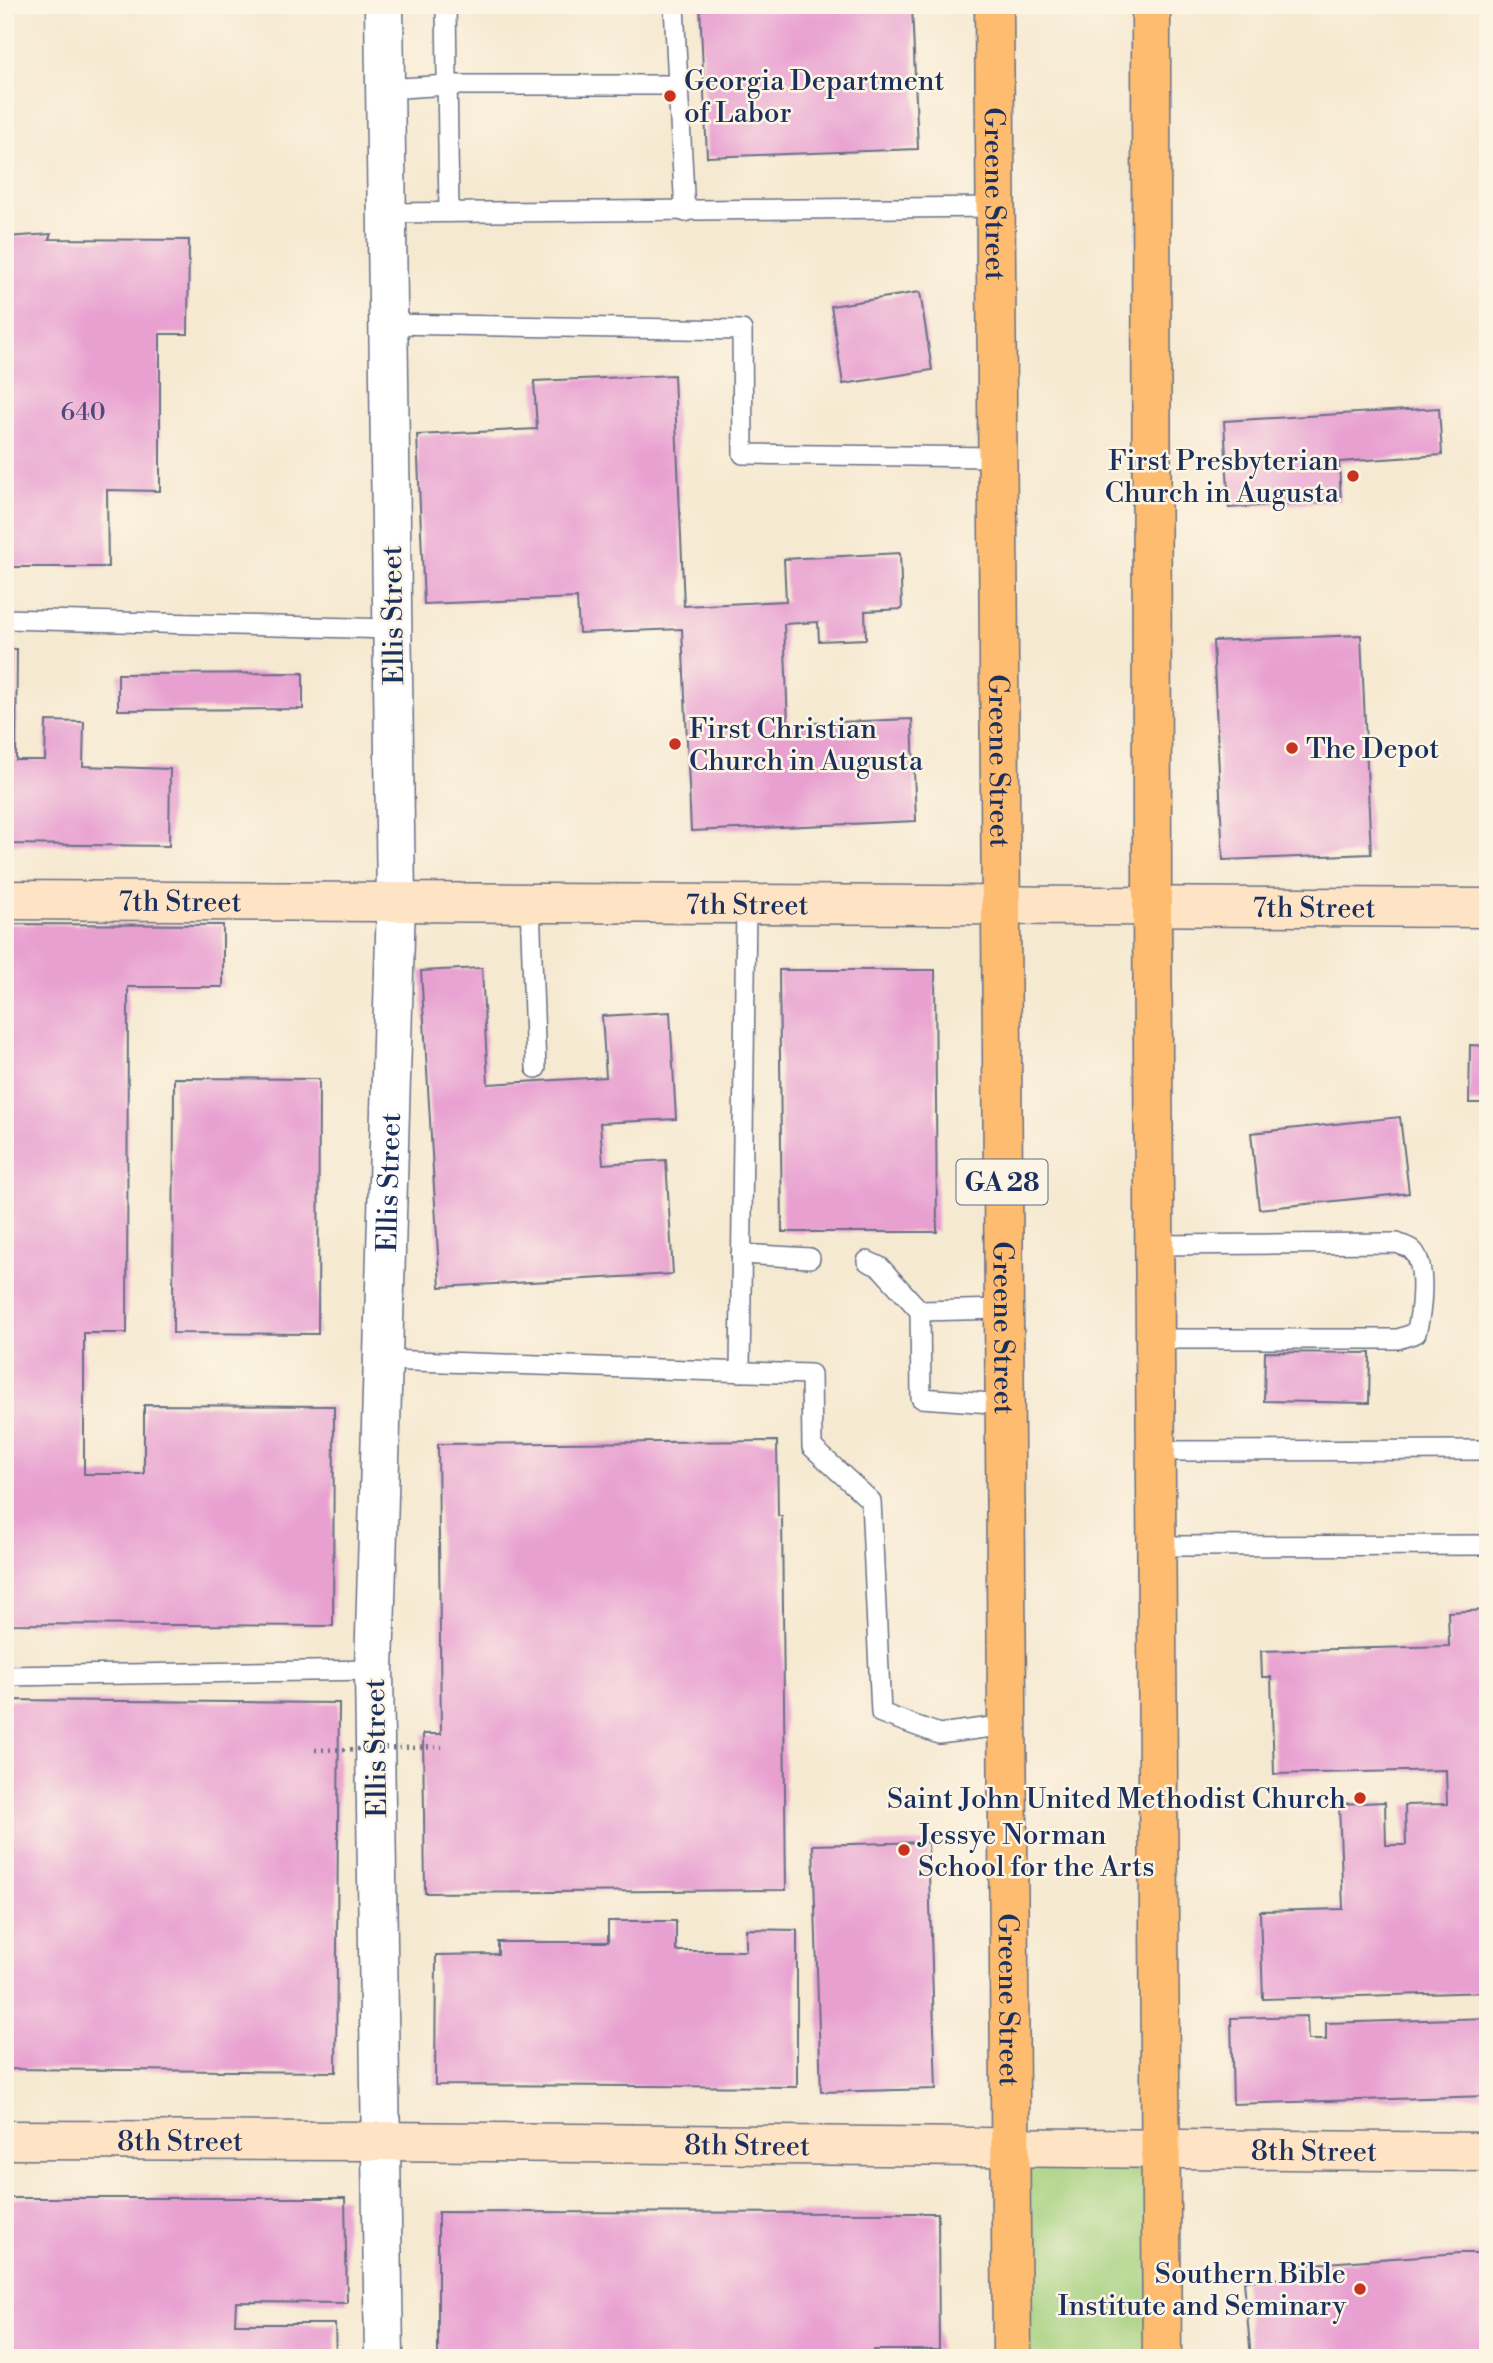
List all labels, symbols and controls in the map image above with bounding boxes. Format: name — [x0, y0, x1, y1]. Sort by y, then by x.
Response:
place label: Georgia Department of Labor — [684, 64, 944, 131]
marker: Georgia Department of Labor — [662, 88, 678, 104]
street label: Greene Street — [976, 107, 1012, 281]
house number: 640 — [60, 398, 106, 428]
place label: First Presbyterian Church in Augusta — [1105, 444, 1340, 511]
marker: First Presbyterian Church in Augusta — [1345, 468, 1361, 484]
street label: Ellis Street — [375, 545, 412, 685]
street label: Greene Street — [980, 674, 1016, 848]
place label: First Christian Church in Augusta — [689, 712, 924, 779]
place label: The Depot — [1306, 732, 1439, 767]
marker: First Christian Church in Augusta — [667, 736, 683, 752]
marker: The Depot — [1284, 740, 1300, 756]
street label: 7th Street — [118, 885, 242, 920]
street label: 7th Street — [685, 888, 809, 923]
street label: 7th Street — [1252, 891, 1376, 926]
street label: Ellis Street — [370, 1112, 409, 1252]
road number: GA 28 — [956, 1160, 1048, 1204]
street label: Greene Street — [984, 1241, 1021, 1415]
street label: Ellis Street — [358, 1678, 395, 1818]
place label: Saint John United Methodist Church — [887, 1782, 1346, 1817]
marker: Saint John United Methodist Church — [1352, 1790, 1368, 1806]
place label: Jessye Norman School for the Arts — [917, 1818, 1155, 1885]
marker: Jessye Norman School for the Arts — [896, 1842, 912, 1858]
street label: Greene Street — [990, 1913, 1026, 2087]
street label: 8th Street — [117, 2124, 243, 2160]
street label: 8th Street — [684, 2128, 810, 2164]
street label: 8th Street — [1251, 2134, 1377, 2170]
place label: Southern Bible Institute and Seminary — [1058, 2257, 1346, 2324]
marker: Southern Bible Institute and Seminary — [1352, 2281, 1368, 2297]

